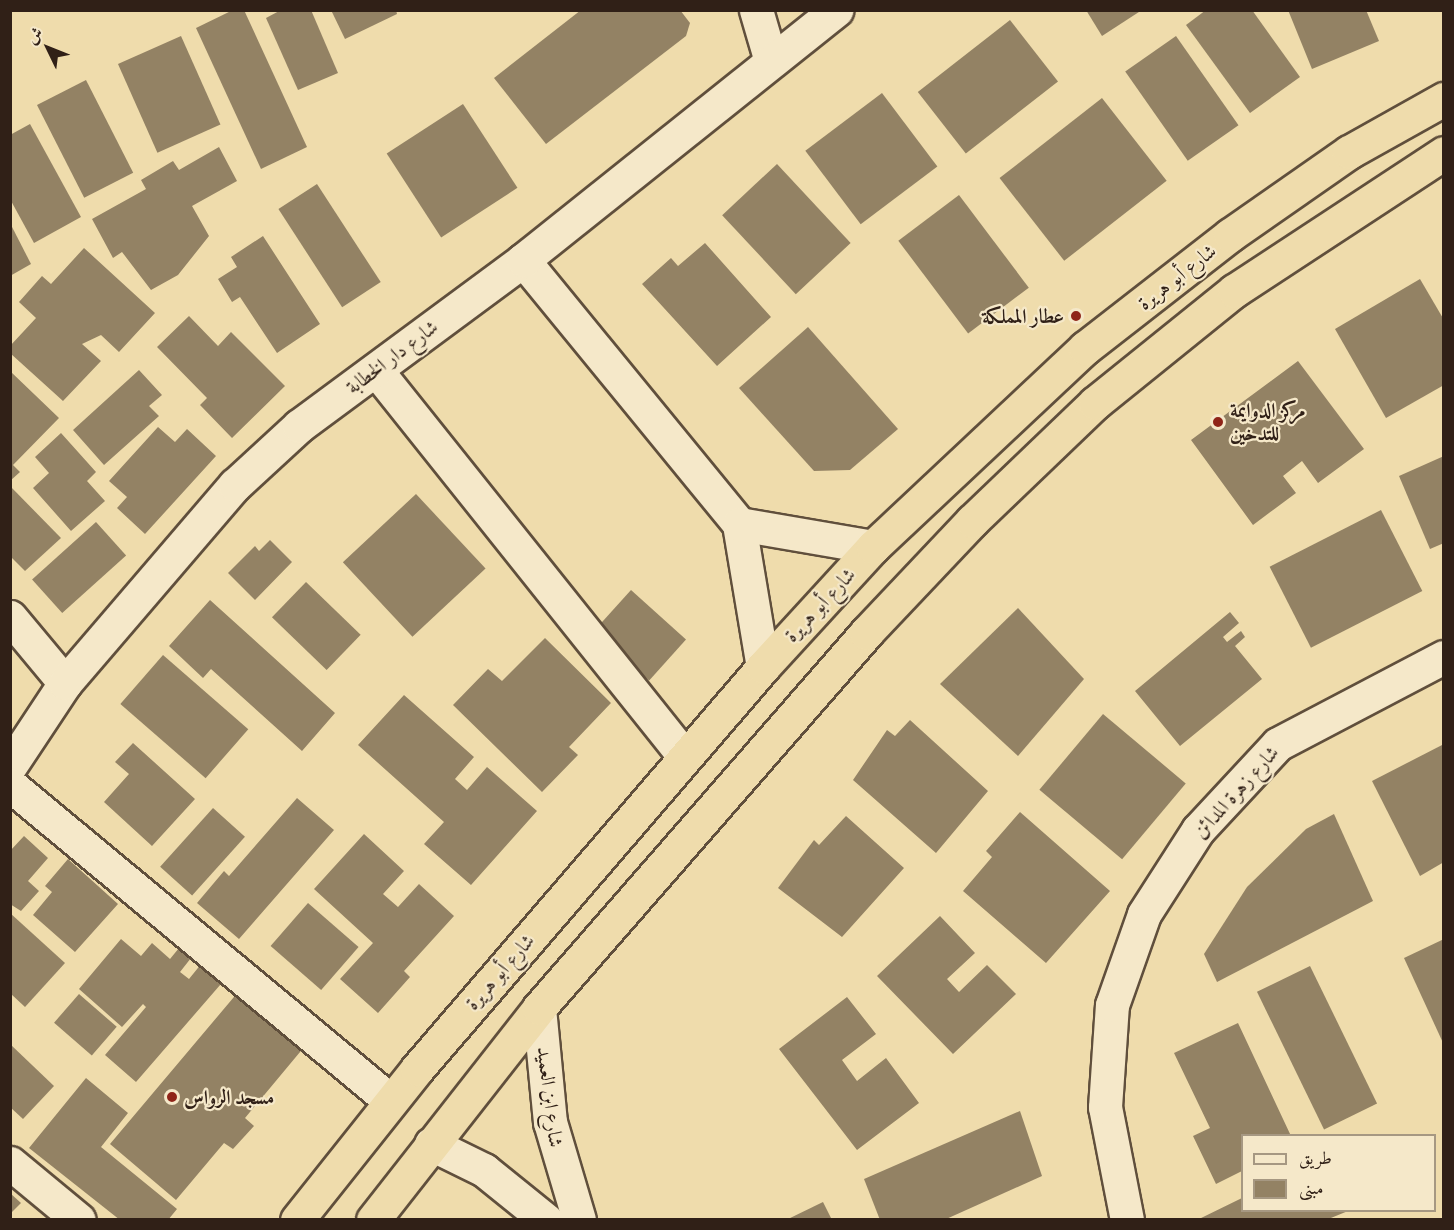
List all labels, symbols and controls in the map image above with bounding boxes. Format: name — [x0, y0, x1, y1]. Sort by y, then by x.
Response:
north arrow — [18, 18, 78, 78]
text: ش — [22, 23, 47, 48]
street label: شارع أبو هريرة — [1133, 239, 1221, 315]
place label: عطار المملكة — [982, 304, 1064, 328]
marker: عطار المملكة — [1069, 309, 1083, 323]
street label: شارع دار الخطابة — [341, 315, 443, 399]
place label: مركز الدوايمة للتدخين — [1230, 398, 1305, 445]
marker: مركز الدوايمة للتدخين — [1211, 415, 1225, 429]
street label: شارع أبو هريرة — [779, 563, 861, 647]
street label: شارع زهرة المدائن — [1188, 741, 1284, 843]
street label: شارع أبو هريرة — [460, 929, 540, 1015]
street label: شارع ابن العميد — [532, 1045, 568, 1149]
place label: مسجد الرواس — [184, 1085, 274, 1109]
marker: مسجد الرواس — [165, 1090, 179, 1104]
legend — [1241, 1134, 1436, 1212]
text: طريق — [1299, 1148, 1332, 1169]
text: مبنى — [1299, 1178, 1324, 1199]

